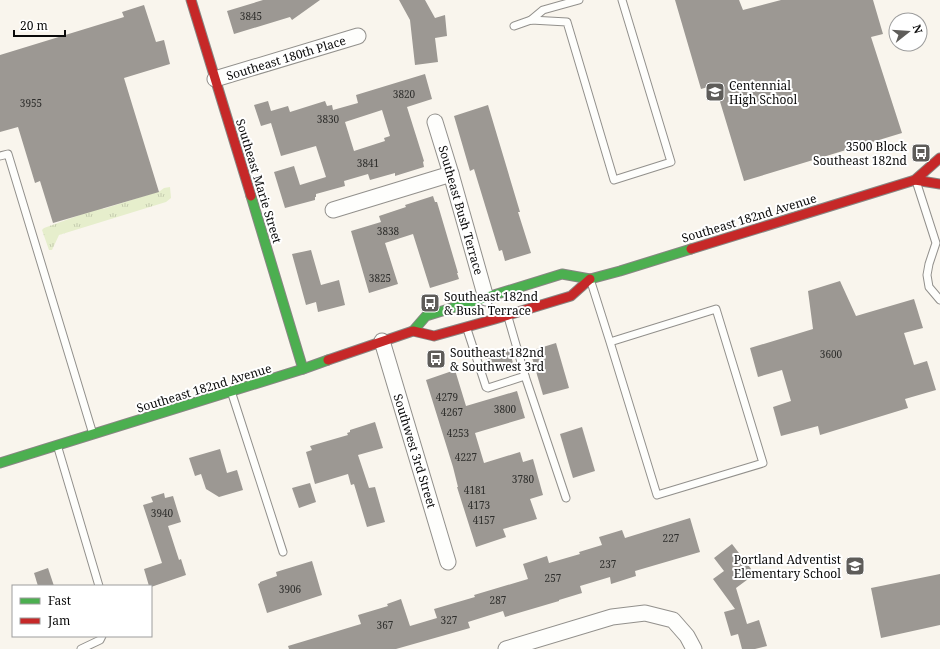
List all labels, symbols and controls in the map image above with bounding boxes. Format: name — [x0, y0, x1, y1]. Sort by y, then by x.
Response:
house number: 3845 — [240, 9, 262, 23]
scale bar — [14, 12, 65, 38]
north arrow — [888, 12, 928, 52]
text: 20 m — [20, 17, 48, 34]
text: N — [910, 23, 927, 36]
street label: Southeast 180th Place — [224, 32, 348, 84]
place label: Centennial High School — [729, 77, 797, 108]
school or university icon: Centennial High School — [704, 81, 726, 103]
house number: 3820 — [393, 87, 416, 101]
house number: 3955 — [20, 96, 42, 110]
house number: 3830 — [317, 112, 340, 126]
street label: Southeast Marie Street — [232, 117, 286, 245]
place label: 3500 Block Southeast 182nd — [813, 138, 908, 169]
bus stop icon: 3500 Block Southeast 182nd — [910, 142, 932, 164]
street label: Southeast Bush Terrace — [434, 143, 488, 277]
house number: 3841 — [357, 156, 379, 170]
street label: Southeast 182nd Avenue — [680, 189, 818, 247]
house number: 3838 — [377, 224, 400, 238]
house number: 3825 — [369, 271, 391, 285]
place label: Southeast 182nd & Bush Terrace — [444, 288, 539, 319]
bus stop icon: Southeast 182nd & Bush Terrace — [419, 292, 441, 314]
place label: Southeast 182nd & Southwest 3rd — [450, 344, 545, 375]
house number: 3600 — [820, 347, 843, 361]
bus stop icon: Southeast 182nd & Southwest 3rd — [425, 348, 447, 370]
street label: Southeast 182nd Avenue — [135, 359, 273, 417]
house number: 4279 — [436, 390, 458, 404]
street label: Southwest 3rd Street — [390, 392, 440, 510]
house number: 3800 — [494, 402, 517, 416]
house number: 4267 — [441, 405, 464, 419]
house number: 4253 — [447, 426, 470, 440]
house number: 4227 — [455, 450, 478, 464]
house number: 3780 — [512, 472, 535, 486]
house number: 4181 — [464, 483, 486, 497]
house number: 4173 — [468, 498, 491, 512]
house number: 3940 — [151, 506, 174, 520]
house number: 4157 — [473, 513, 496, 527]
house number: 227 — [663, 531, 680, 545]
place label: Portland Adventist Elementary School — [734, 551, 841, 582]
school or university icon: Portland Adventist Elementary School — [844, 555, 866, 577]
house number: 237 — [600, 557, 617, 571]
house number: 257 — [545, 571, 562, 585]
house number: 3906 — [279, 582, 302, 596]
legend — [12, 585, 152, 637]
text: Fast — [48, 592, 71, 609]
house number: 287 — [490, 593, 507, 607]
text: Jam — [47, 612, 70, 629]
house number: 327 — [441, 613, 458, 627]
house number: 367 — [377, 618, 394, 632]

